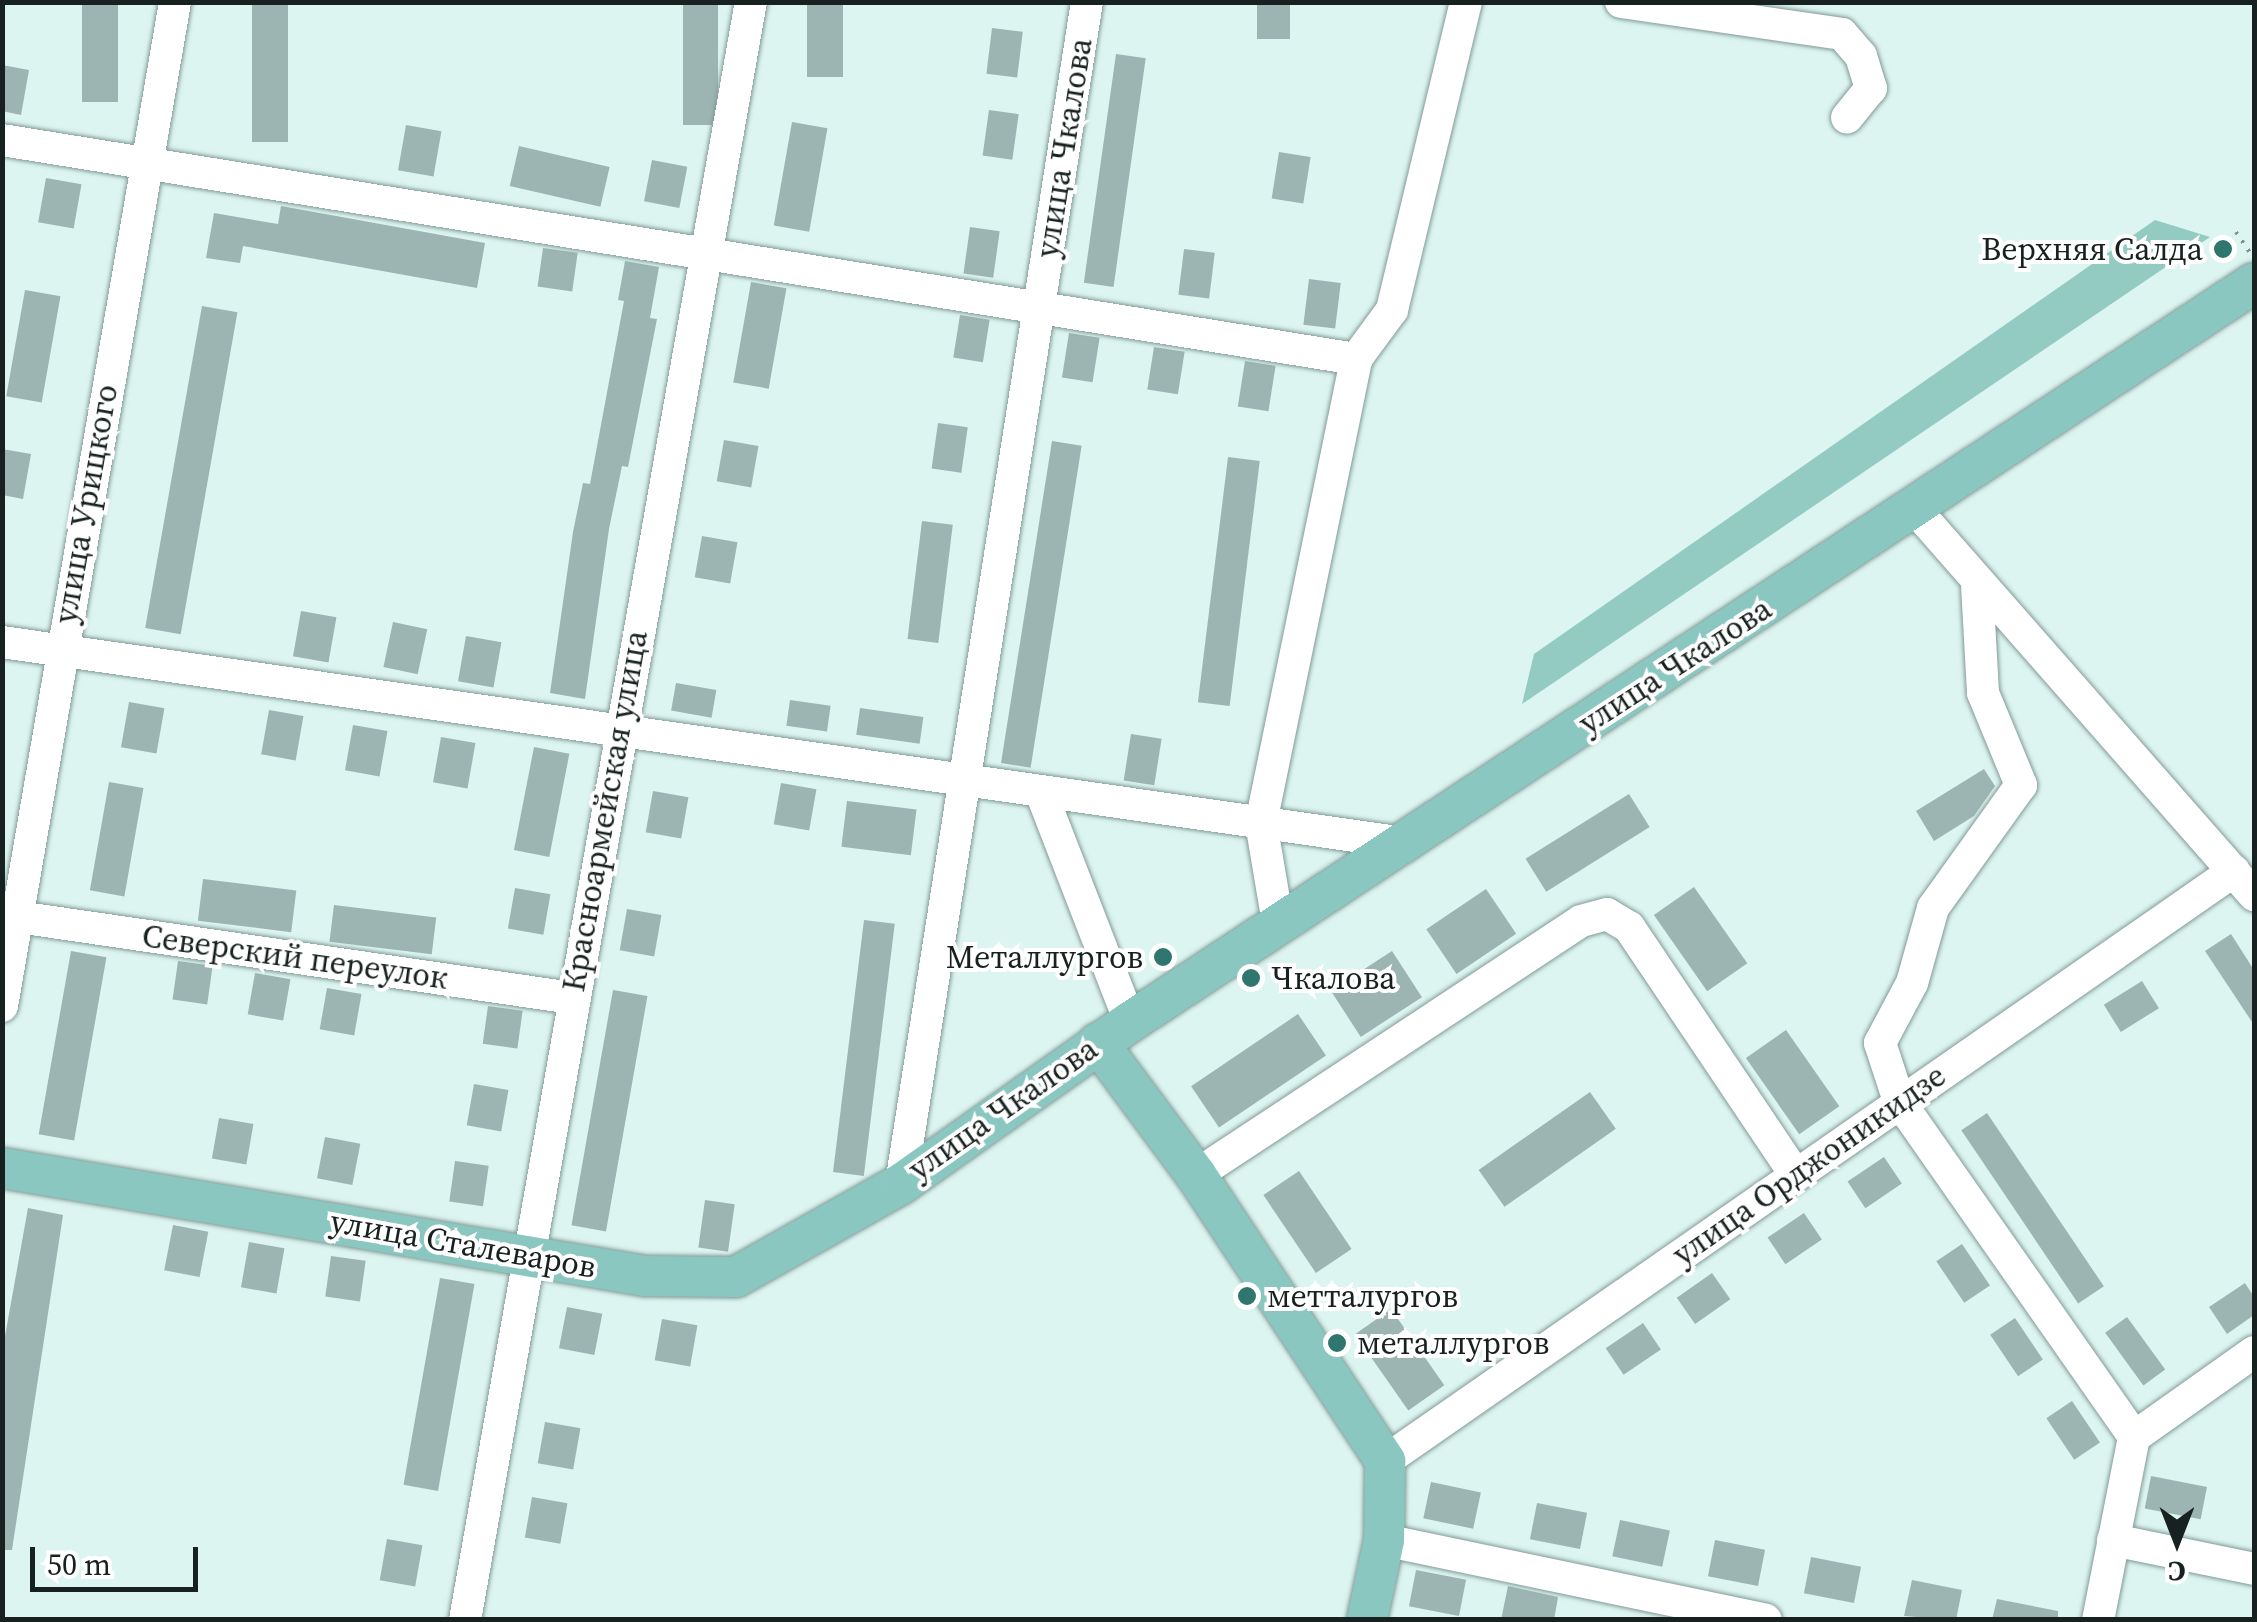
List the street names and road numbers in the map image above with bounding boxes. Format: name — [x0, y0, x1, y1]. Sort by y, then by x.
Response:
street label: улица Чкалова — [1028, 35, 1100, 261]
street label: улица Урицкого — [46, 381, 126, 627]
street label: улица Чкалова — [1571, 589, 1779, 743]
street label: Красноармейская улица — [554, 627, 656, 995]
street label: Северский переулок — [140, 917, 450, 997]
street label: улица Чкалова — [901, 1030, 1105, 1188]
street label: улица Орджоникидзе — [1665, 1056, 1953, 1274]
street label: улица Сталеваров — [327, 1202, 599, 1286]

